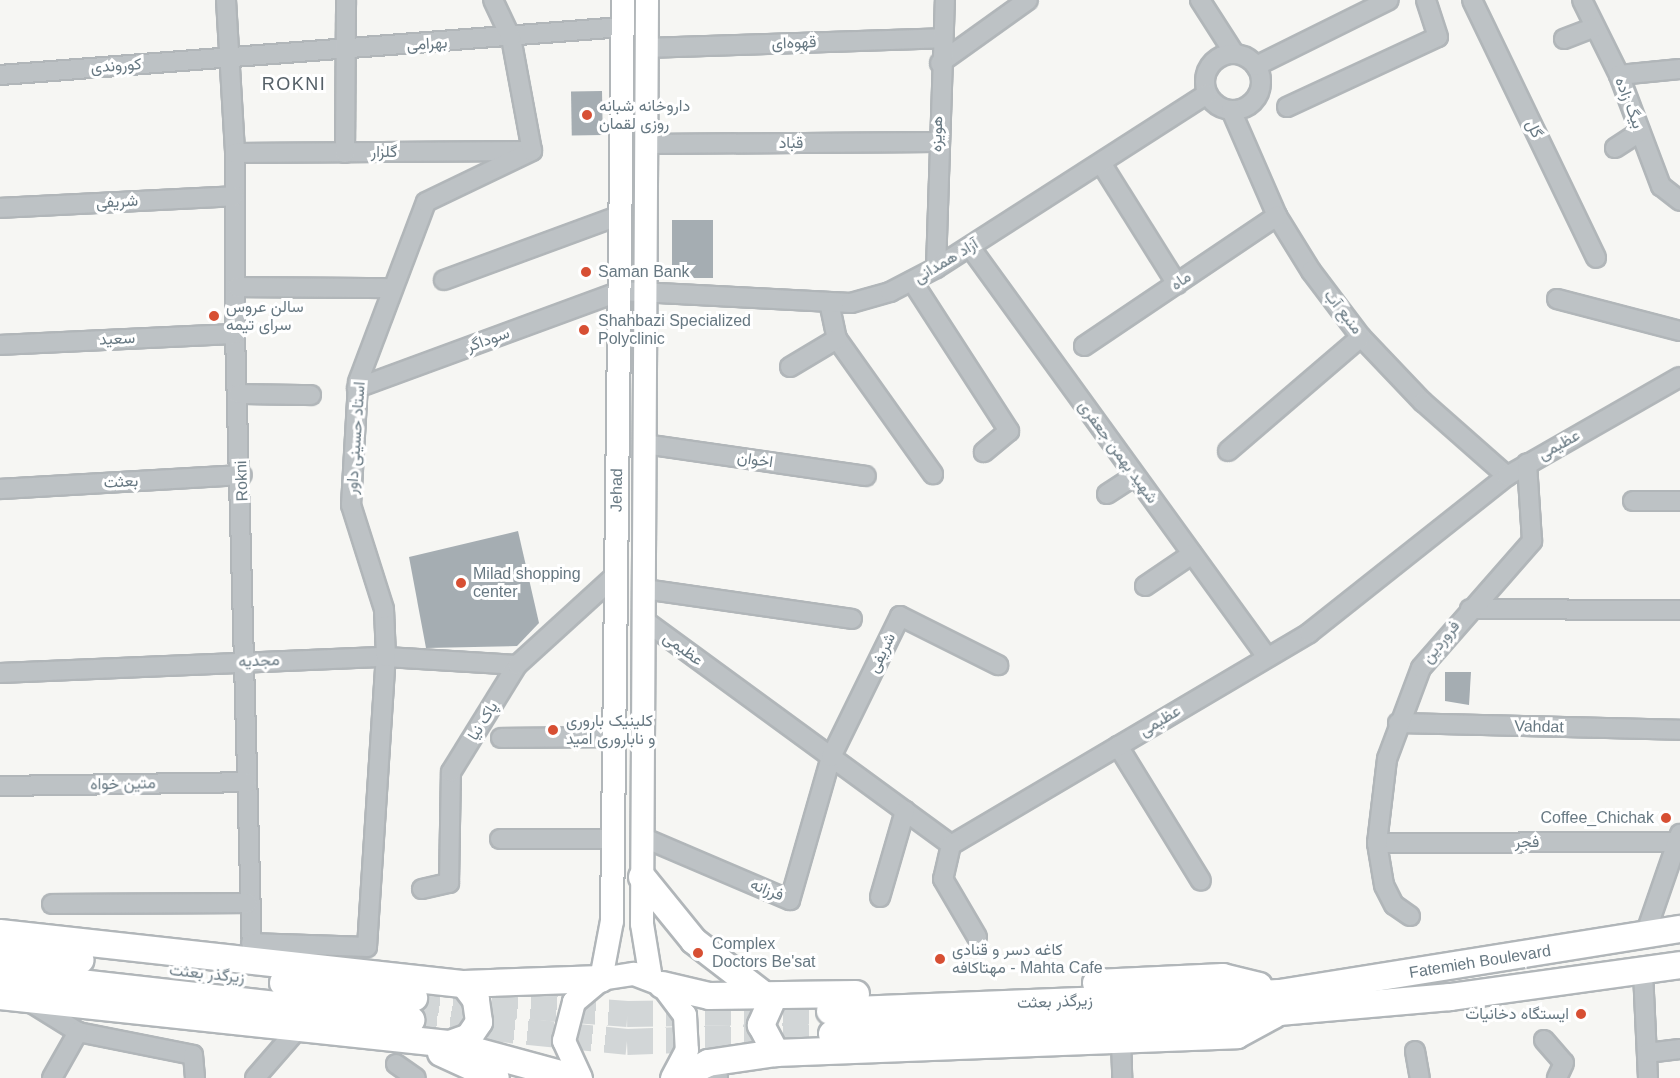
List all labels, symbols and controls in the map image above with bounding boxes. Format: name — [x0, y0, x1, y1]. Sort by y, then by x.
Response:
street label: بهرامی — [406, 33, 448, 55]
street label: قهوه‌ای — [771, 33, 817, 53]
street label: کوروندی — [90, 55, 142, 77]
district label: ROKNI — [262, 73, 326, 95]
street label: بیگ زاده — [1610, 75, 1648, 131]
place label: داروخانه شبانه روزی لقمان — [599, 96, 690, 134]
marker: داروخانه شبانه روزی لقمان — [580, 108, 594, 122]
street label: هویزه — [927, 116, 947, 152]
street label: گل — [1521, 117, 1547, 141]
street label: قباد — [779, 133, 803, 153]
street label: گلزار — [371, 142, 397, 162]
street label: شریفی — [95, 191, 139, 213]
street label: آزاد همدانی — [910, 234, 982, 288]
place label: Saman Bank — [598, 262, 690, 282]
marker: Saman Bank — [579, 265, 593, 279]
street label: ماه — [1167, 267, 1195, 295]
street label: منبع آب — [1320, 286, 1366, 338]
place label: سالن عروس سرای تیمه — [226, 297, 304, 335]
marker: سالن عروس سرای تیمه — [207, 309, 221, 323]
place label: Shahbazi Specialized Polyclinic — [598, 311, 751, 349]
marker: Shahbazi Specialized Polyclinic — [575, 321, 593, 339]
street label: سوداگر — [464, 323, 512, 357]
street label: سعید — [98, 328, 136, 350]
street label: استاد حسینی داور — [342, 381, 370, 495]
street label: شهید بهمن جعفری — [1074, 397, 1162, 507]
street label: عظیمی — [1535, 426, 1583, 464]
street label: اخوان — [736, 448, 774, 472]
street label: Rokni — [232, 460, 252, 502]
street label: Jehad — [607, 468, 627, 512]
street label: بعثت — [103, 472, 139, 492]
place label: Milad shopping center — [473, 564, 581, 602]
marker: Milad shopping center — [454, 576, 468, 590]
street label: فروردین — [1418, 617, 1464, 667]
street label: عظیمی — [659, 628, 707, 670]
street label: شریفی — [864, 630, 900, 676]
street label: مجدیه — [238, 651, 280, 671]
street label: پاک نیا — [464, 698, 502, 744]
street label: عظیمی — [1136, 701, 1184, 741]
place label: کلینیک باروری و ناباروری امید — [566, 711, 655, 749]
street label: Vahdat — [1514, 717, 1564, 737]
marker: کلینیک باروری و ناباروری امید — [544, 721, 562, 739]
street label: متین خواه — [90, 774, 156, 794]
place label: Coffee_Chichak — [1540, 808, 1654, 828]
marker: Coffee_Chichak — [1659, 811, 1673, 825]
street label: فجر — [1515, 832, 1539, 852]
street label: فرزانه — [748, 875, 786, 905]
place label: Complex Doctors Be'sat — [712, 934, 816, 972]
place label: کاغه دسر و قنادی مهتاکافه - Mahta Cafe — [952, 940, 1103, 978]
street label: Fatemieh Boulevard — [1408, 941, 1552, 983]
marker: Complex Doctors Be'sat — [689, 944, 707, 962]
marker: کاغه دسر و قنادی مهتاکافه - Mahta Cafe — [933, 952, 947, 966]
street label: زیرگذر بعثت — [168, 960, 246, 988]
street label: زیرگذر بعثت — [1017, 991, 1093, 1013]
place label: ایستگاه دخانیات — [1465, 1004, 1569, 1024]
marker: ایستگاه دخانیات — [1574, 1007, 1588, 1021]

